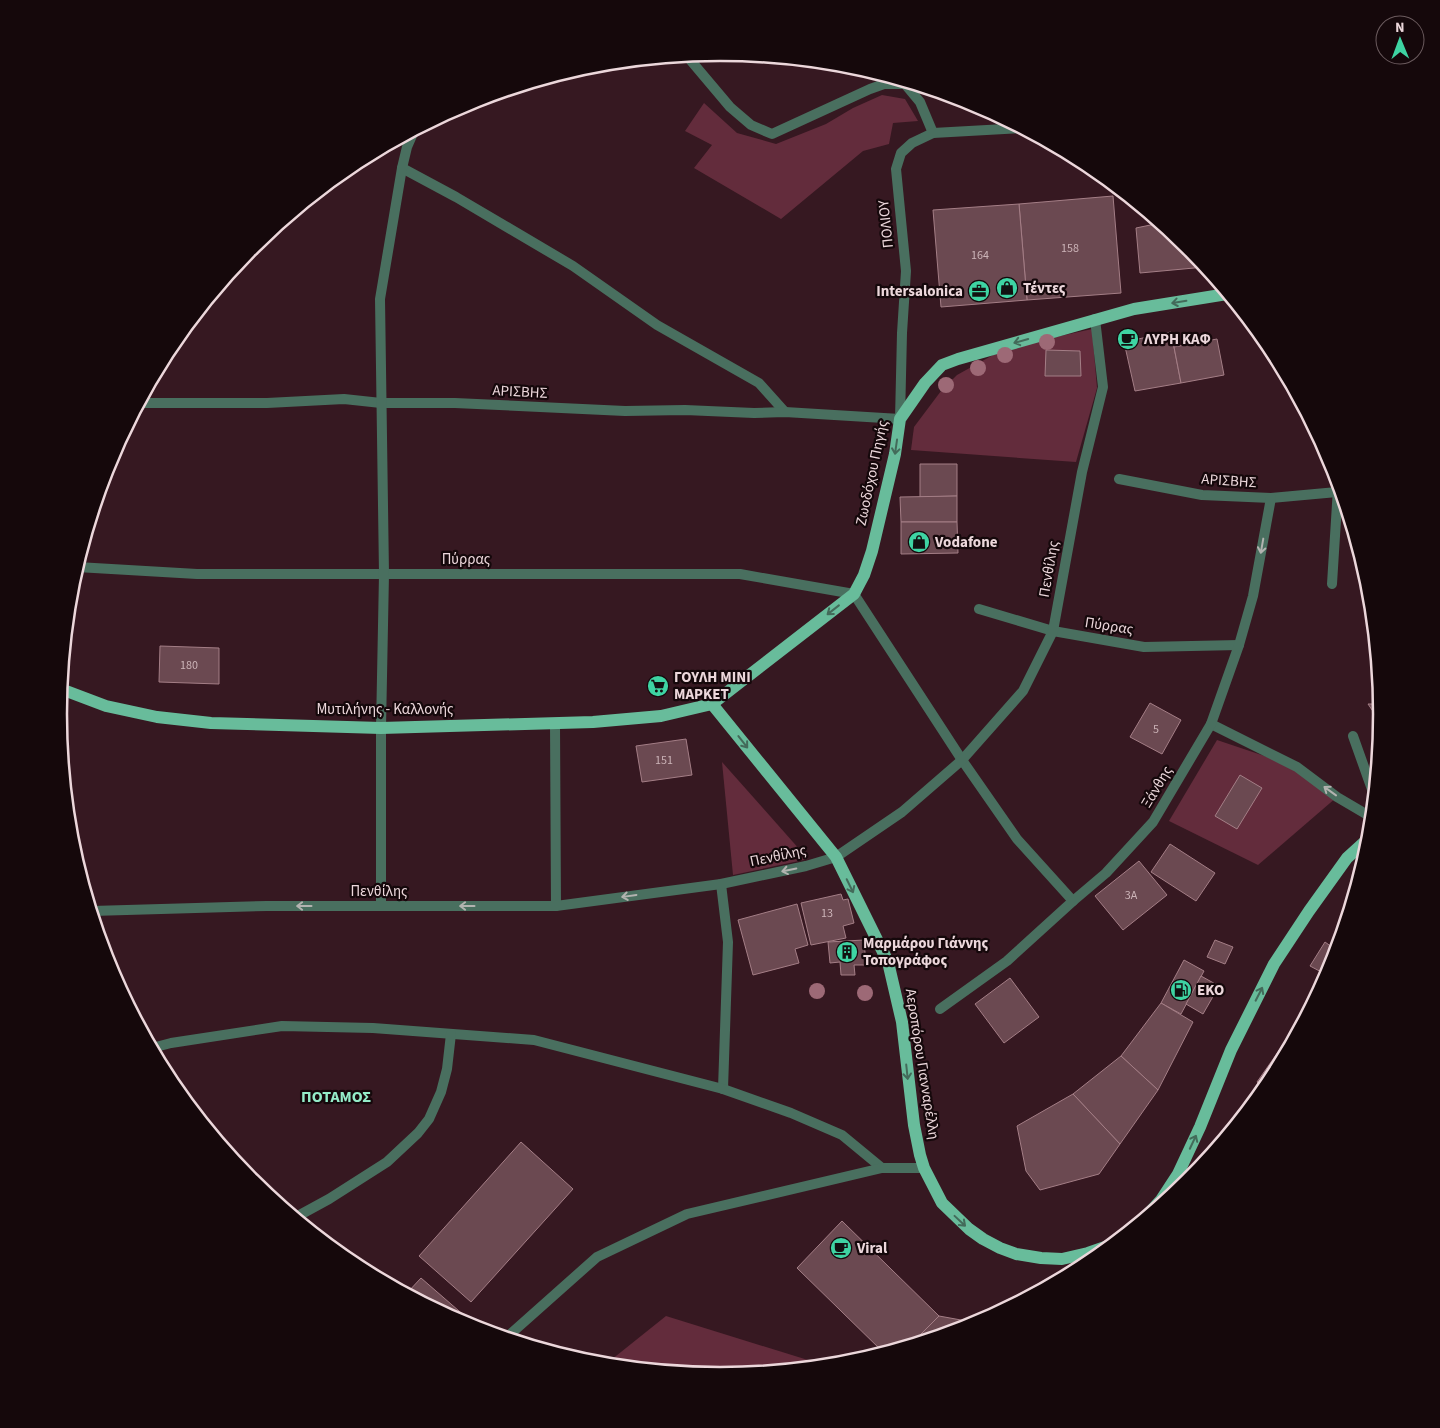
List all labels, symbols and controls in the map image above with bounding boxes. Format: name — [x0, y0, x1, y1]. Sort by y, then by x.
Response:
north arrow — [1375, 15, 1425, 65]
text: N — [1395, 18, 1405, 38]
street label: ΠΟΛΙΟΥ — [873, 198, 899, 249]
house number: 158 — [1061, 240, 1079, 257]
house number: 164 — [971, 247, 989, 264]
shop icon: Τέντες — [995, 276, 1019, 300]
place label: Τέντες — [1023, 278, 1066, 299]
office icon: Intersalonica — [967, 279, 991, 303]
place label: Intersalonica — [876, 281, 963, 302]
one-way arrow — [1171, 297, 1187, 307]
cafe icon: ΛΥΡΗ ΚΑΦ — [1116, 327, 1140, 351]
place label: ΛΥΡΗ ΚΑΦ — [1143, 329, 1211, 350]
one-way arrow — [1014, 336, 1030, 346]
street label: ΑΡΙΣΒΗΣ — [492, 380, 548, 404]
street label: Ζωοδόχου Πηγής — [851, 418, 894, 528]
one-way arrow — [891, 439, 901, 455]
street label: ΑΡΙΣΒΗΣ — [1201, 469, 1257, 493]
shop icon: Vodafone — [907, 530, 931, 554]
place label: Vodafone — [934, 532, 998, 553]
one-way arrow — [1257, 538, 1267, 554]
street label: Πενθίλης — [1034, 539, 1064, 599]
street label: Πύρρας — [442, 549, 491, 570]
one-way arrow — [827, 605, 840, 616]
street label: Πύρρας — [1083, 612, 1135, 640]
house number: 180 — [180, 657, 198, 674]
place label: ΓΟΥΛΗ ΜΙΝΙ ΜΑΡΚΕΤ — [674, 667, 751, 705]
supermarket icon: ΓΟΥΛΗ ΜΙΝΙ ΜΑΡΚΕΤ — [646, 674, 670, 698]
street label: Μυτιλήνης - Καλλονής — [316, 699, 454, 720]
house number: 5 — [1153, 721, 1159, 738]
one-way arrow — [737, 735, 748, 748]
house number: 151 — [655, 752, 673, 769]
street label: Ξάνθης — [1136, 762, 1178, 812]
one-way arrow — [1324, 786, 1337, 797]
street label: Πενθίλης — [748, 840, 809, 872]
one-way arrow — [781, 866, 797, 875]
one-way arrow — [846, 878, 855, 893]
street label: Πενθίλης — [350, 881, 408, 902]
house number: 3Α — [1125, 887, 1138, 904]
one-way arrow — [621, 891, 637, 901]
one-way arrow — [296, 901, 312, 911]
one-way arrow — [459, 901, 475, 911]
house number: 13 — [821, 905, 833, 922]
place label: Μαρμάρου Γιάννης Τοπογράφος — [863, 933, 988, 971]
building icon: Μαρμάρου Γιάννης Τοπογράφος — [835, 940, 859, 964]
fuel station icon: EKO — [1169, 978, 1193, 1002]
place label: EKO — [1197, 980, 1224, 1001]
street label: Αεροπόρου Γιανναρέλλη — [900, 987, 944, 1141]
one-way arrow — [1255, 987, 1264, 1002]
one-way arrow — [903, 1064, 912, 1080]
district label: ΠΟΤΑΜΟΣ — [301, 1086, 371, 1108]
one-way arrow — [1188, 1135, 1198, 1150]
one-way arrow — [954, 1216, 967, 1227]
cafe icon: Viral — [829, 1236, 853, 1260]
place label: Viral — [856, 1238, 888, 1259]

